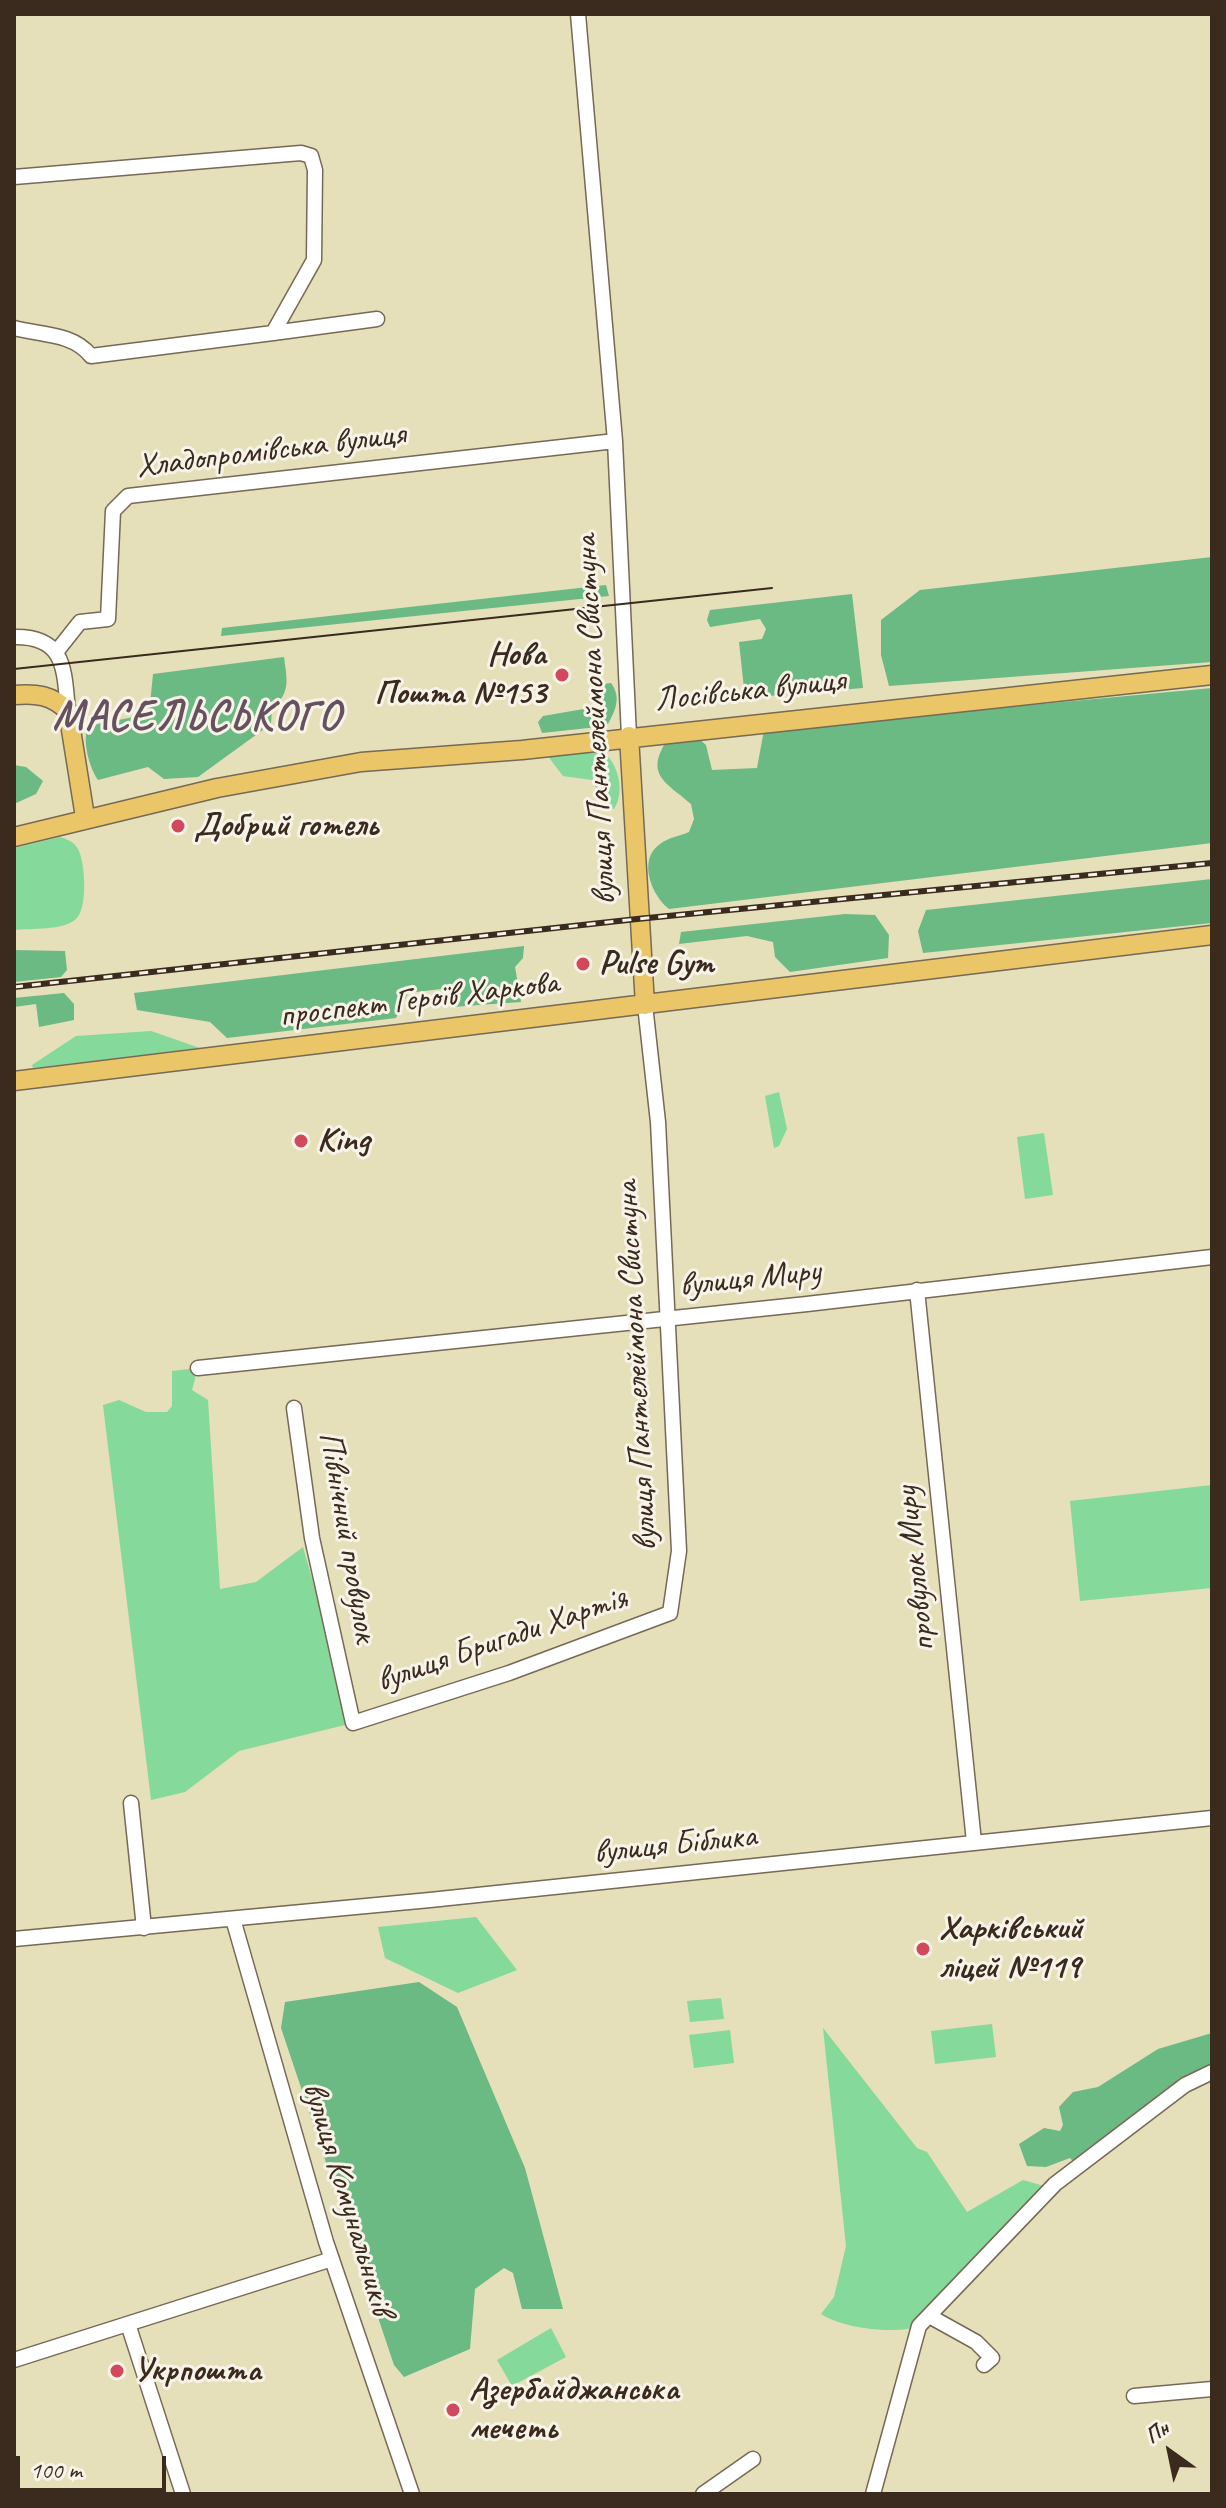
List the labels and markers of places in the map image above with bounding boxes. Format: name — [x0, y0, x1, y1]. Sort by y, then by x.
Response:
place label: Нова Пошта №153 — [375, 635, 546, 714]
marker: Нова Пошта №153 — [553, 666, 571, 684]
place label: Добрий готель — [194, 806, 378, 846]
marker: Добрий готель — [169, 817, 187, 835]
place label: Pulse Gym — [599, 944, 714, 984]
marker: Pulse Gym — [574, 955, 592, 973]
place label: King — [317, 1121, 369, 1161]
marker: King — [292, 1132, 310, 1150]
place label: Харківський ліцей №119 — [939, 1909, 1083, 1988]
marker: Харківський ліцей №119 — [914, 1940, 932, 1958]
place label: Укрпошта — [133, 2351, 261, 2391]
marker: Укрпошта — [108, 2362, 126, 2380]
place label: Азербайджанська мечеть — [469, 2370, 679, 2450]
marker: Азербайджанська мечеть — [444, 2401, 462, 2419]

